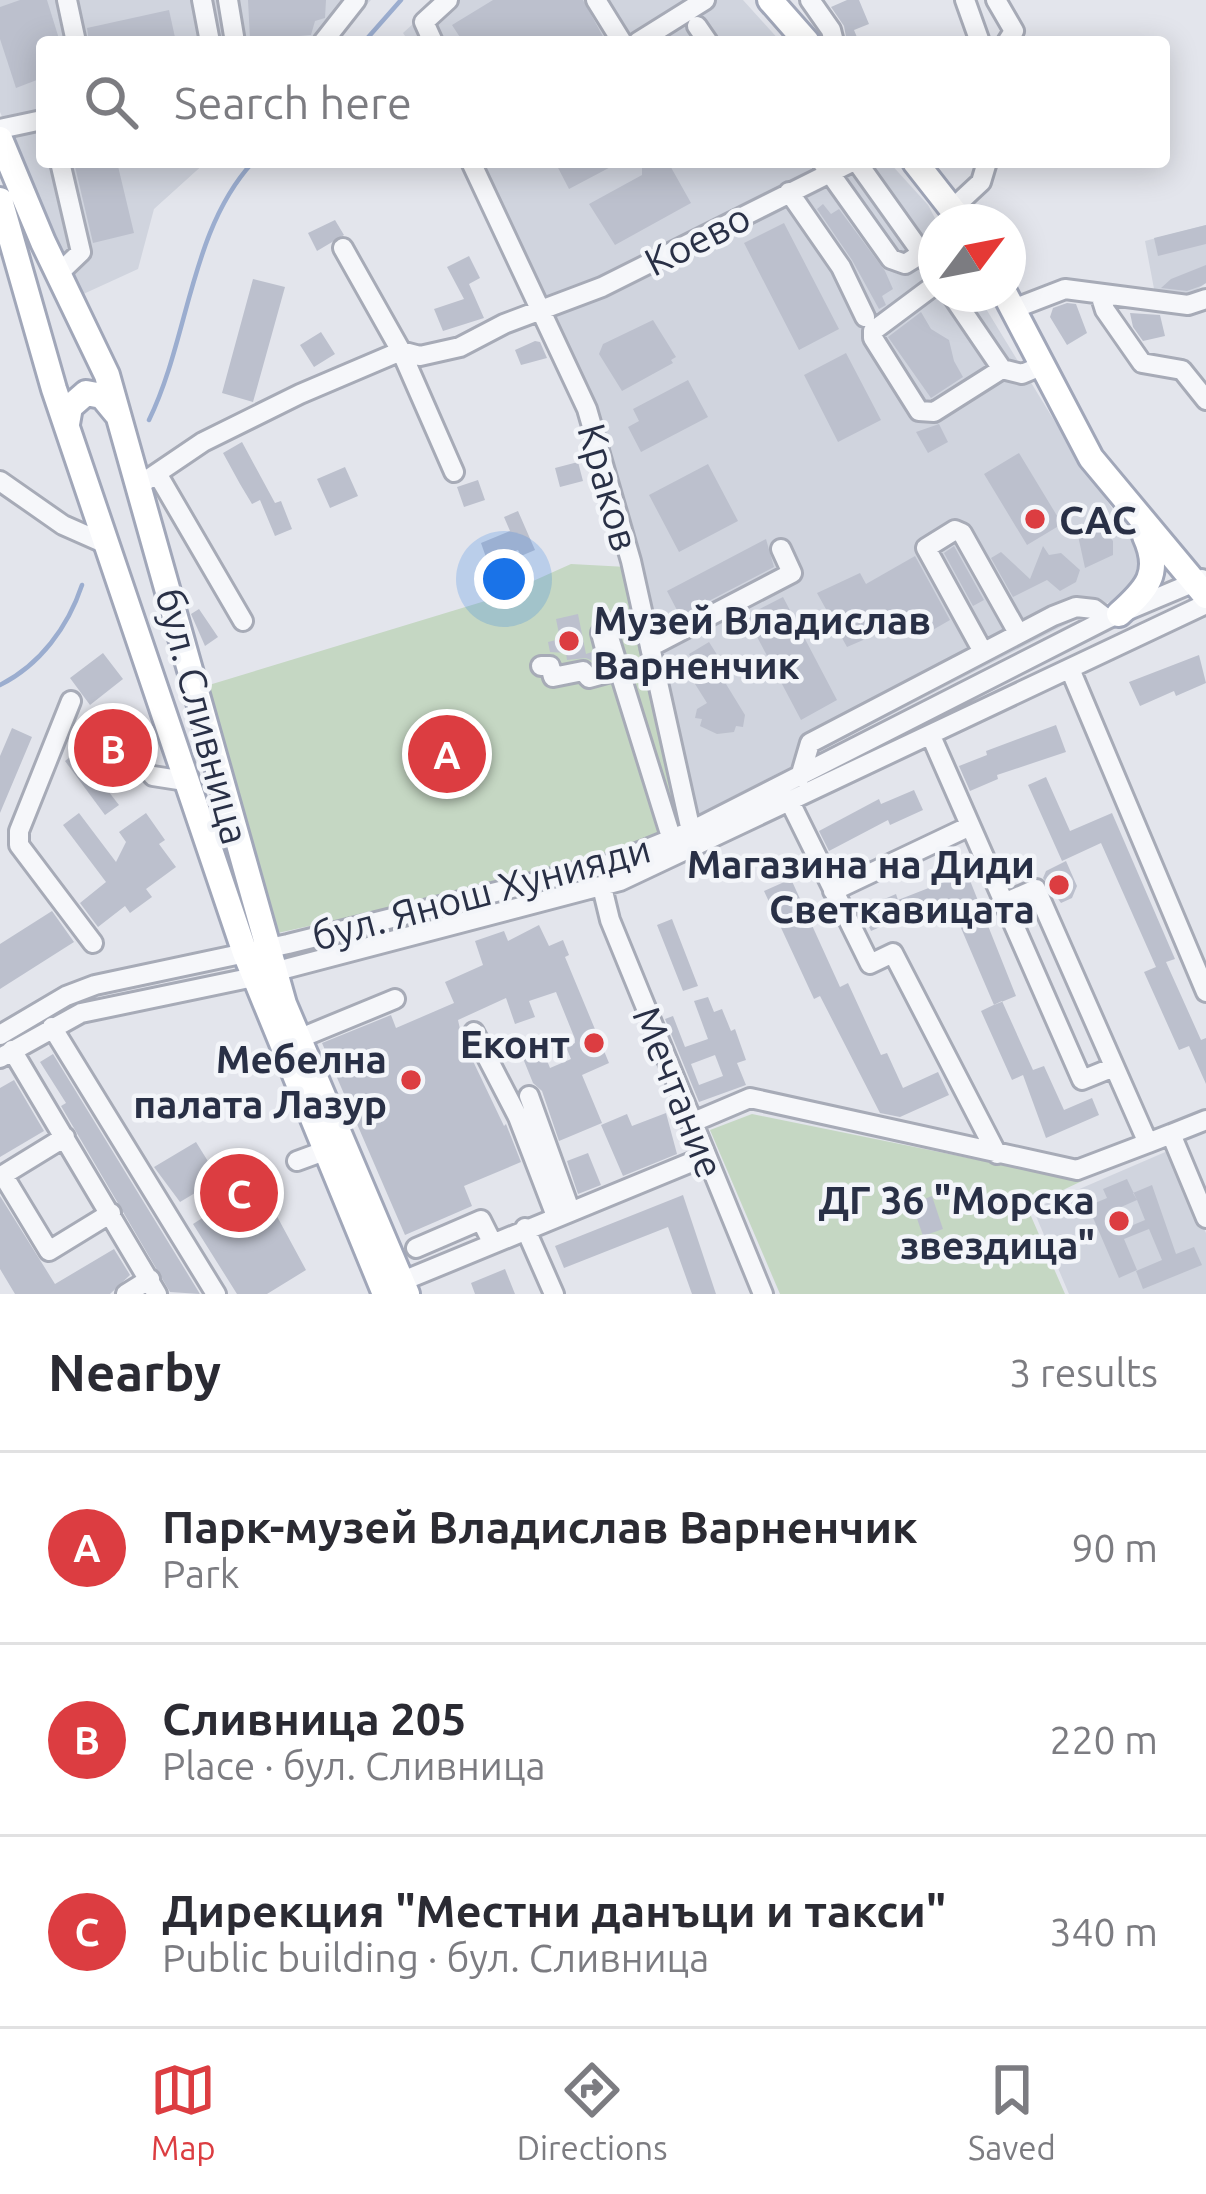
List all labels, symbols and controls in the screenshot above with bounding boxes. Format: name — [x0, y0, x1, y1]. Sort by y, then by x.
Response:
search box — [36, 36, 1170, 168]
icon: search — [78, 69, 144, 135]
text: Search here — [174, 77, 412, 128]
street label: Коево — [637, 194, 757, 284]
north arrow — [918, 204, 1026, 312]
street label: Краков — [570, 418, 648, 556]
place label: САС — [1059, 498, 1137, 541]
marker: САС — [1022, 506, 1048, 532]
your location — [474, 549, 534, 609]
street label: бул. Сливница — [148, 583, 258, 849]
place label: Музей Владислав Варненчик — [593, 598, 931, 686]
marker: Музей Владислав Варненчик — [556, 628, 582, 654]
pin: B — [74, 703, 152, 793]
pin: A — [408, 709, 486, 799]
street label: бул. Янош Хунияди — [307, 826, 655, 958]
place label: Магазина на Диди Светкавицата — [687, 842, 1035, 930]
marker: Магазина на Диди Светкавицата — [1046, 872, 1072, 898]
street label: Мечтание — [625, 1000, 733, 1184]
place label: Еконт — [460, 1022, 570, 1065]
marker: Еконт — [581, 1030, 607, 1056]
place label: Мебелна палата Лазур — [133, 1037, 387, 1125]
marker: Мебелна палата Лазур — [398, 1067, 424, 1093]
pin: C — [200, 1148, 278, 1238]
place label: ДГ 36 "Морска звездица" — [818, 1178, 1095, 1266]
marker: ДГ 36 "Морска звездица" — [1106, 1208, 1132, 1234]
text: Nearby — [48, 1343, 221, 1401]
text: 3 results — [1009, 1351, 1158, 1394]
text: Парк-музей Владислав Варненчик — [162, 1501, 917, 1552]
text: A — [73, 1526, 101, 1569]
text: 90 m — [1071, 1526, 1158, 1569]
text: Park — [162, 1552, 240, 1595]
text: Сливница 205 — [162, 1693, 466, 1744]
text: B — [74, 1718, 100, 1761]
text: 220 m — [1049, 1718, 1158, 1761]
text: Place · бул. Сливница — [162, 1744, 546, 1787]
text: Дирекция "Местни данъци и такси" — [162, 1885, 946, 1936]
text: C — [75, 1910, 99, 1953]
text: 340 m — [1049, 1910, 1158, 1953]
text: Public building · бул. Сливница — [162, 1936, 709, 1979]
tab: Map — [150, 2057, 216, 2166]
tab: Directions — [517, 2057, 667, 2166]
tab: Saved — [968, 2057, 1056, 2166]

